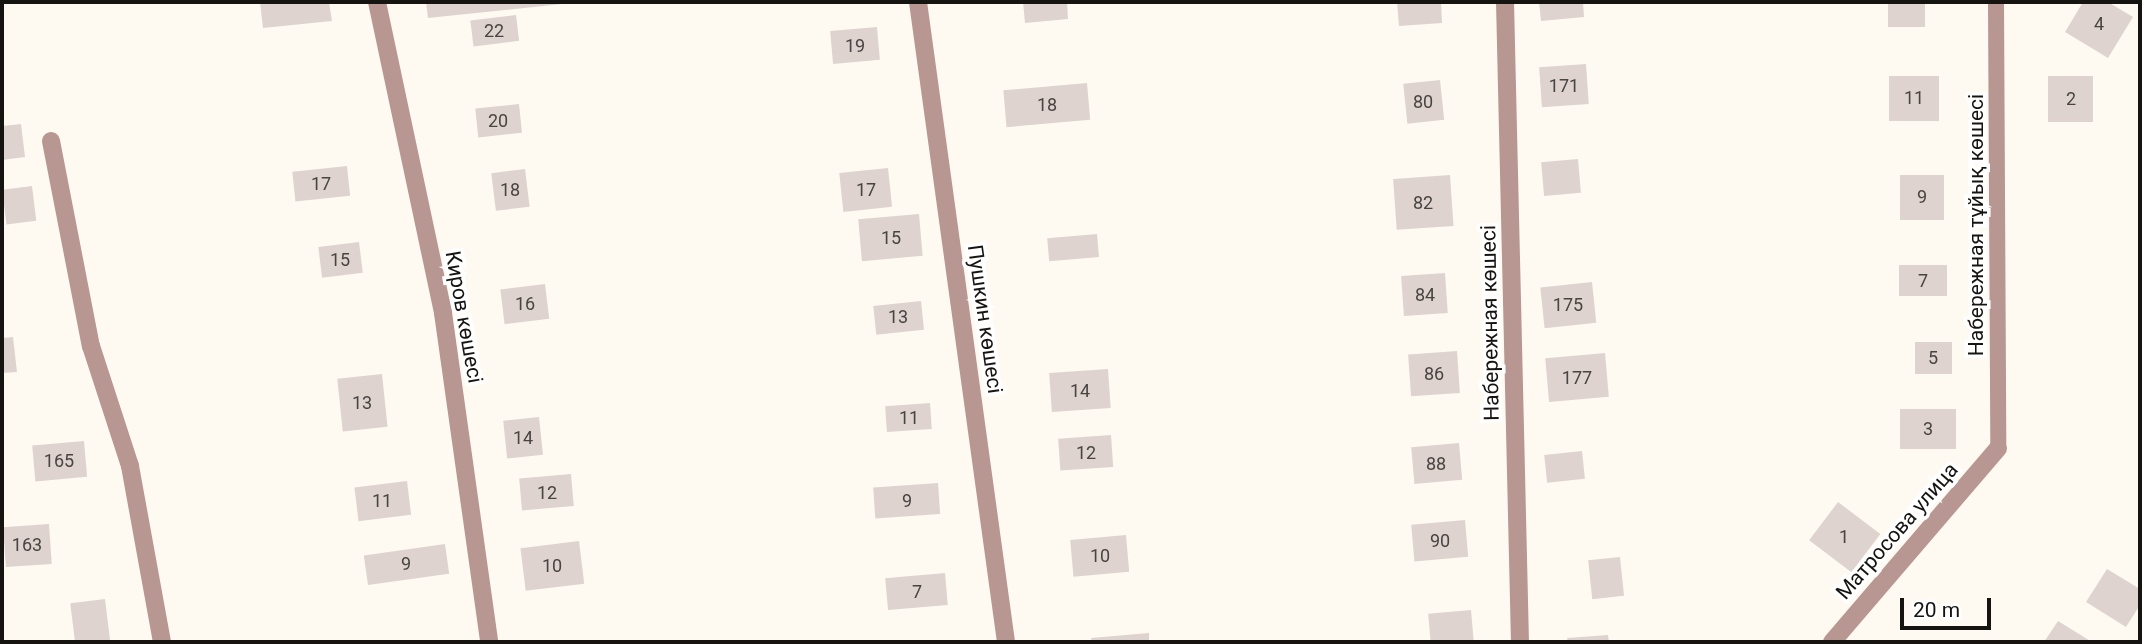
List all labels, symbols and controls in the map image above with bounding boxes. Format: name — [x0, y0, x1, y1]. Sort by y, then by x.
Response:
house number: 4 — [2094, 13, 2104, 35]
house number: 22 — [484, 20, 504, 42]
house number: 19 — [845, 35, 865, 57]
house number: 171 — [1549, 75, 1579, 97]
house number: 11 — [1904, 87, 1924, 109]
house number: 2 — [2066, 88, 2076, 110]
house number: 80 — [1413, 91, 1433, 113]
house number: 18 — [1037, 94, 1057, 116]
street label: Набережная тұйық көшесі — [1963, 94, 1989, 356]
house number: 20 — [488, 110, 508, 132]
house number: 17 — [311, 173, 331, 195]
house number: 18 — [500, 179, 520, 201]
house number: 17 — [856, 179, 876, 201]
house number: 9 — [1917, 186, 1927, 208]
house number: 82 — [1413, 192, 1433, 214]
street label: Набережная көшесі — [1476, 225, 1504, 421]
house number: 15 — [881, 227, 901, 249]
street label: Пушкин көшесі — [962, 243, 1008, 395]
house number: 15 — [330, 249, 350, 271]
street label: Киров көшесі — [440, 249, 488, 385]
house number: 7 — [1918, 270, 1928, 292]
house number: 84 — [1415, 284, 1435, 306]
house number: 16 — [515, 293, 535, 315]
house number: 175 — [1553, 294, 1583, 316]
house number: 13 — [888, 306, 908, 328]
house number: 5 — [1928, 347, 1938, 369]
house number: 86 — [1424, 363, 1444, 385]
house number: 177 — [1562, 367, 1592, 389]
house number: 14 — [1070, 380, 1090, 402]
house number: 13 — [352, 392, 372, 414]
house number: 11 — [899, 407, 919, 429]
house number: 3 — [1923, 418, 1933, 440]
house number: 14 — [513, 427, 533, 449]
house number: 12 — [1076, 442, 1096, 464]
house number: 165 — [44, 450, 74, 472]
house number: 88 — [1426, 453, 1446, 475]
street label: Матросова улица — [1831, 458, 1963, 604]
house number: 12 — [537, 482, 557, 504]
house number: 11 — [372, 490, 392, 512]
house number: 9 — [902, 490, 912, 512]
house number: 1 — [1839, 526, 1849, 548]
house number: 90 — [1430, 530, 1450, 552]
house number: 163 — [12, 534, 42, 556]
house number: 10 — [1090, 545, 1110, 567]
house number: 9 — [401, 553, 411, 575]
house number: 10 — [542, 555, 562, 577]
house number: 7 — [912, 581, 922, 603]
scale bar — [1904, 584, 1995, 628]
text: 20 m — [1913, 598, 1960, 622]

